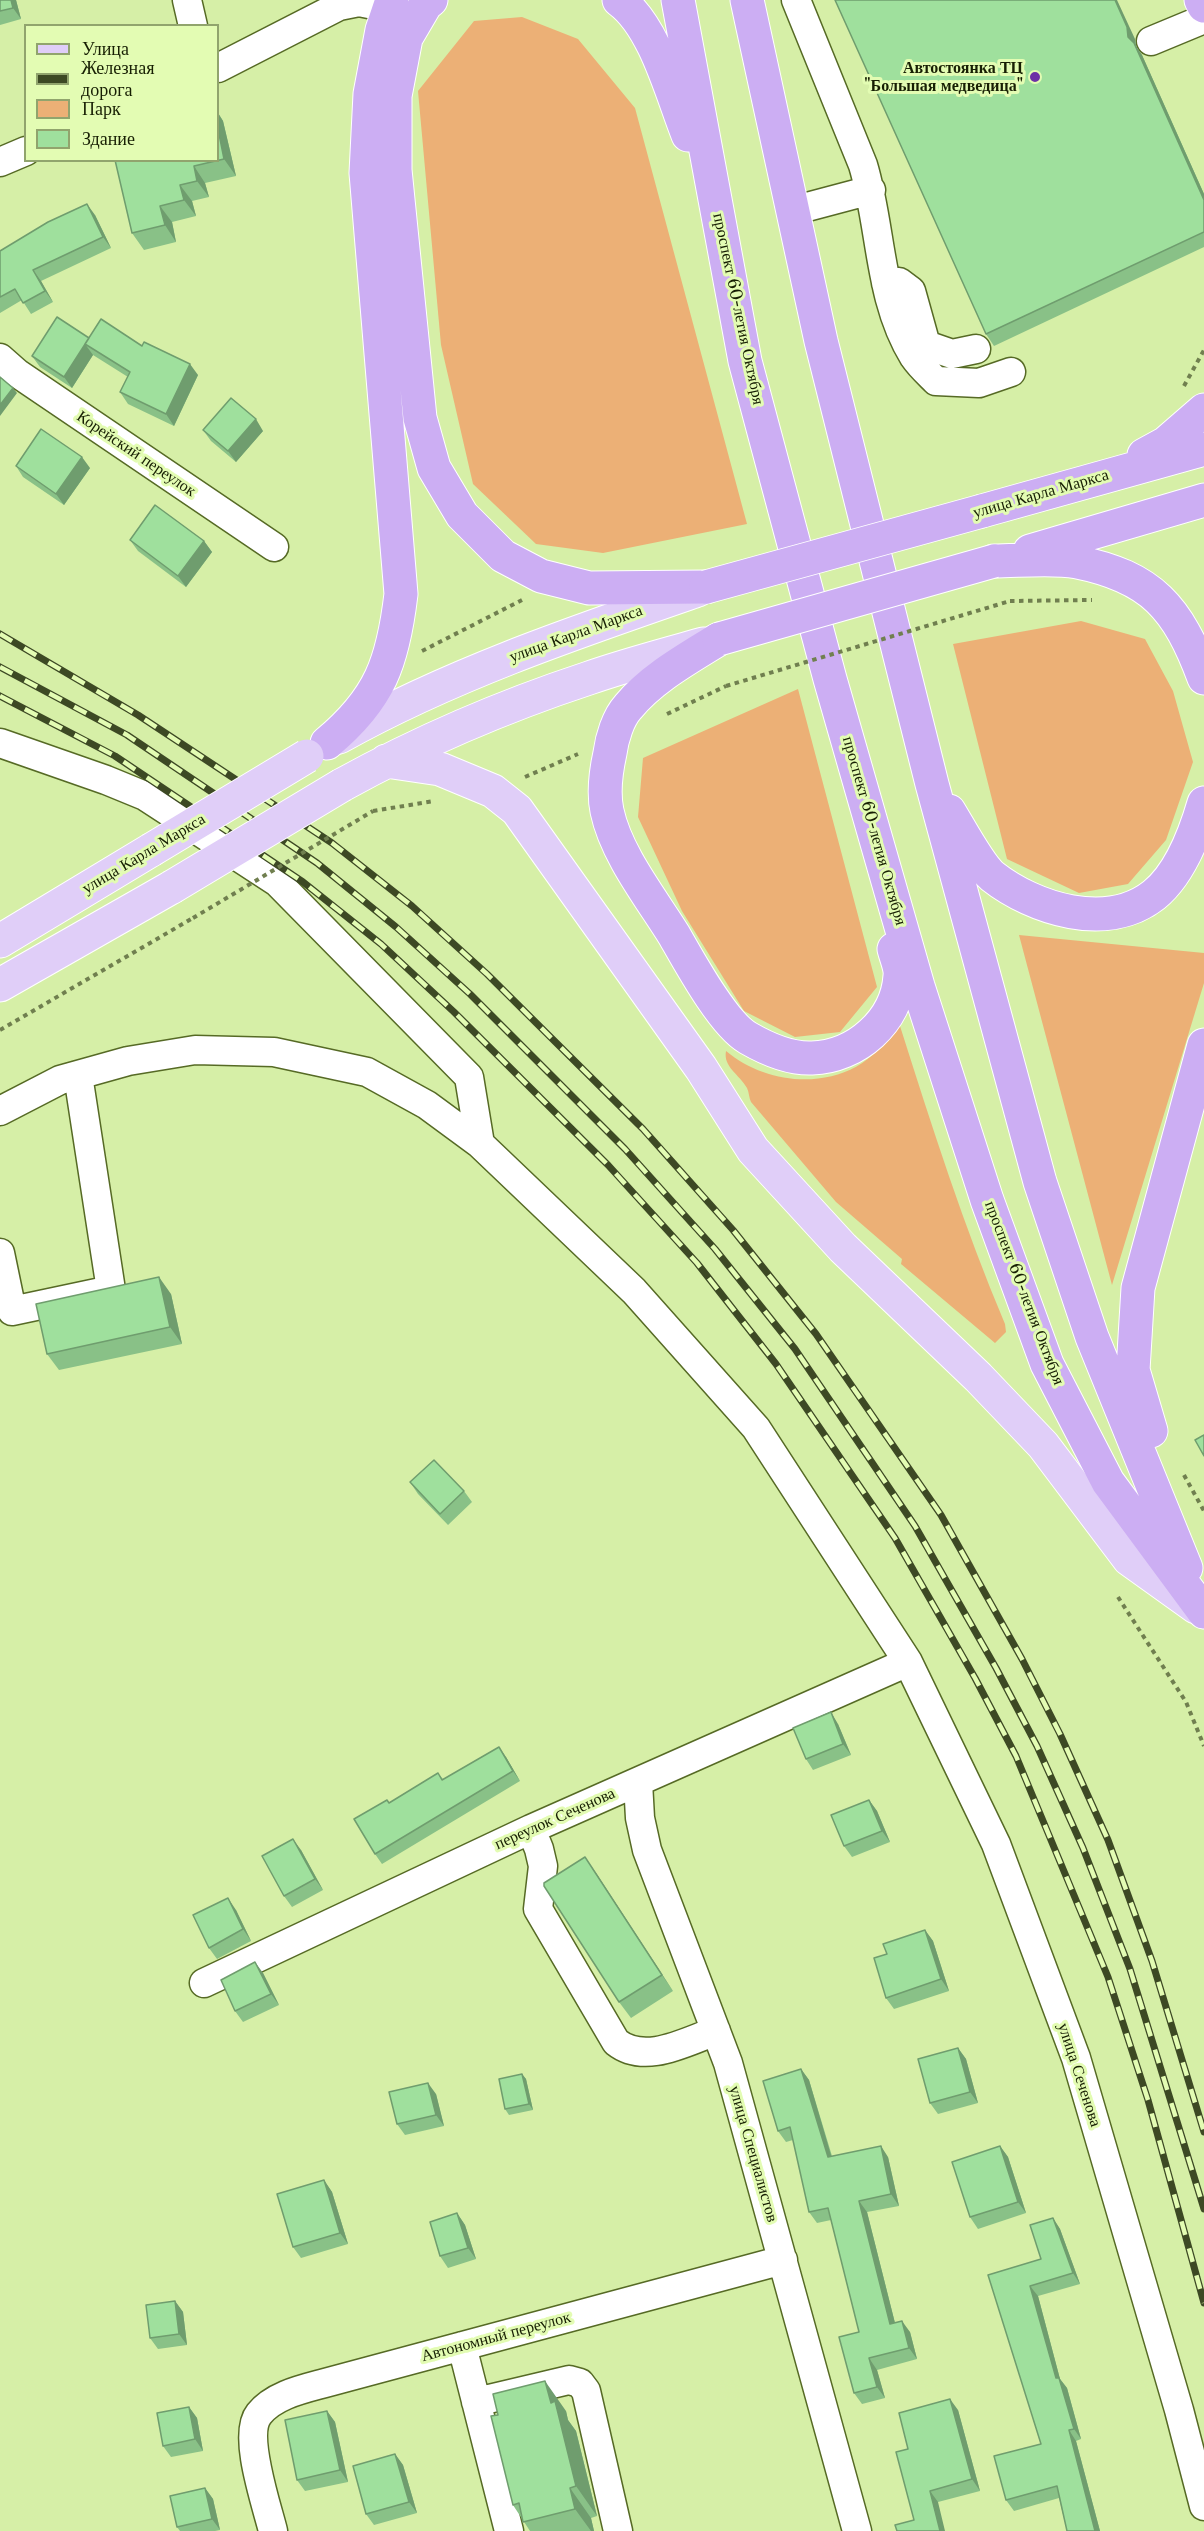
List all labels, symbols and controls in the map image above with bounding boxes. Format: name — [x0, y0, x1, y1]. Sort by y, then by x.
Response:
legend — [24, 24, 219, 162]
text: Улица — [82, 38, 129, 60]
text: Железная дорога — [81, 57, 154, 101]
place label: Автостоянка ТЦ "Большая медведица" — [864, 58, 1023, 96]
marker: Автостоянка ТЦ "Большая медведица" — [1028, 70, 1042, 84]
text: Парк — [82, 98, 121, 120]
text: Здание — [82, 128, 135, 150]
street label: проспект 60-летия Октября — [708, 211, 768, 407]
street label: Корейский переулок — [73, 407, 199, 501]
street label: улица Карла Маркса — [971, 465, 1111, 523]
street label: улица Карла Маркса — [507, 601, 645, 667]
street label: проспект 60-летия Октября — [838, 734, 910, 928]
street label: улица Карла Маркса — [79, 810, 209, 898]
street label: проспект 60-летия Октября — [980, 1198, 1068, 1388]
street label: переулок Сеченова — [492, 1784, 618, 1854]
street label: улица Сеченова — [1053, 2021, 1105, 2129]
street label: улица Специалистов — [724, 2084, 782, 2224]
street label: Автономный переулок — [419, 2308, 573, 2366]

